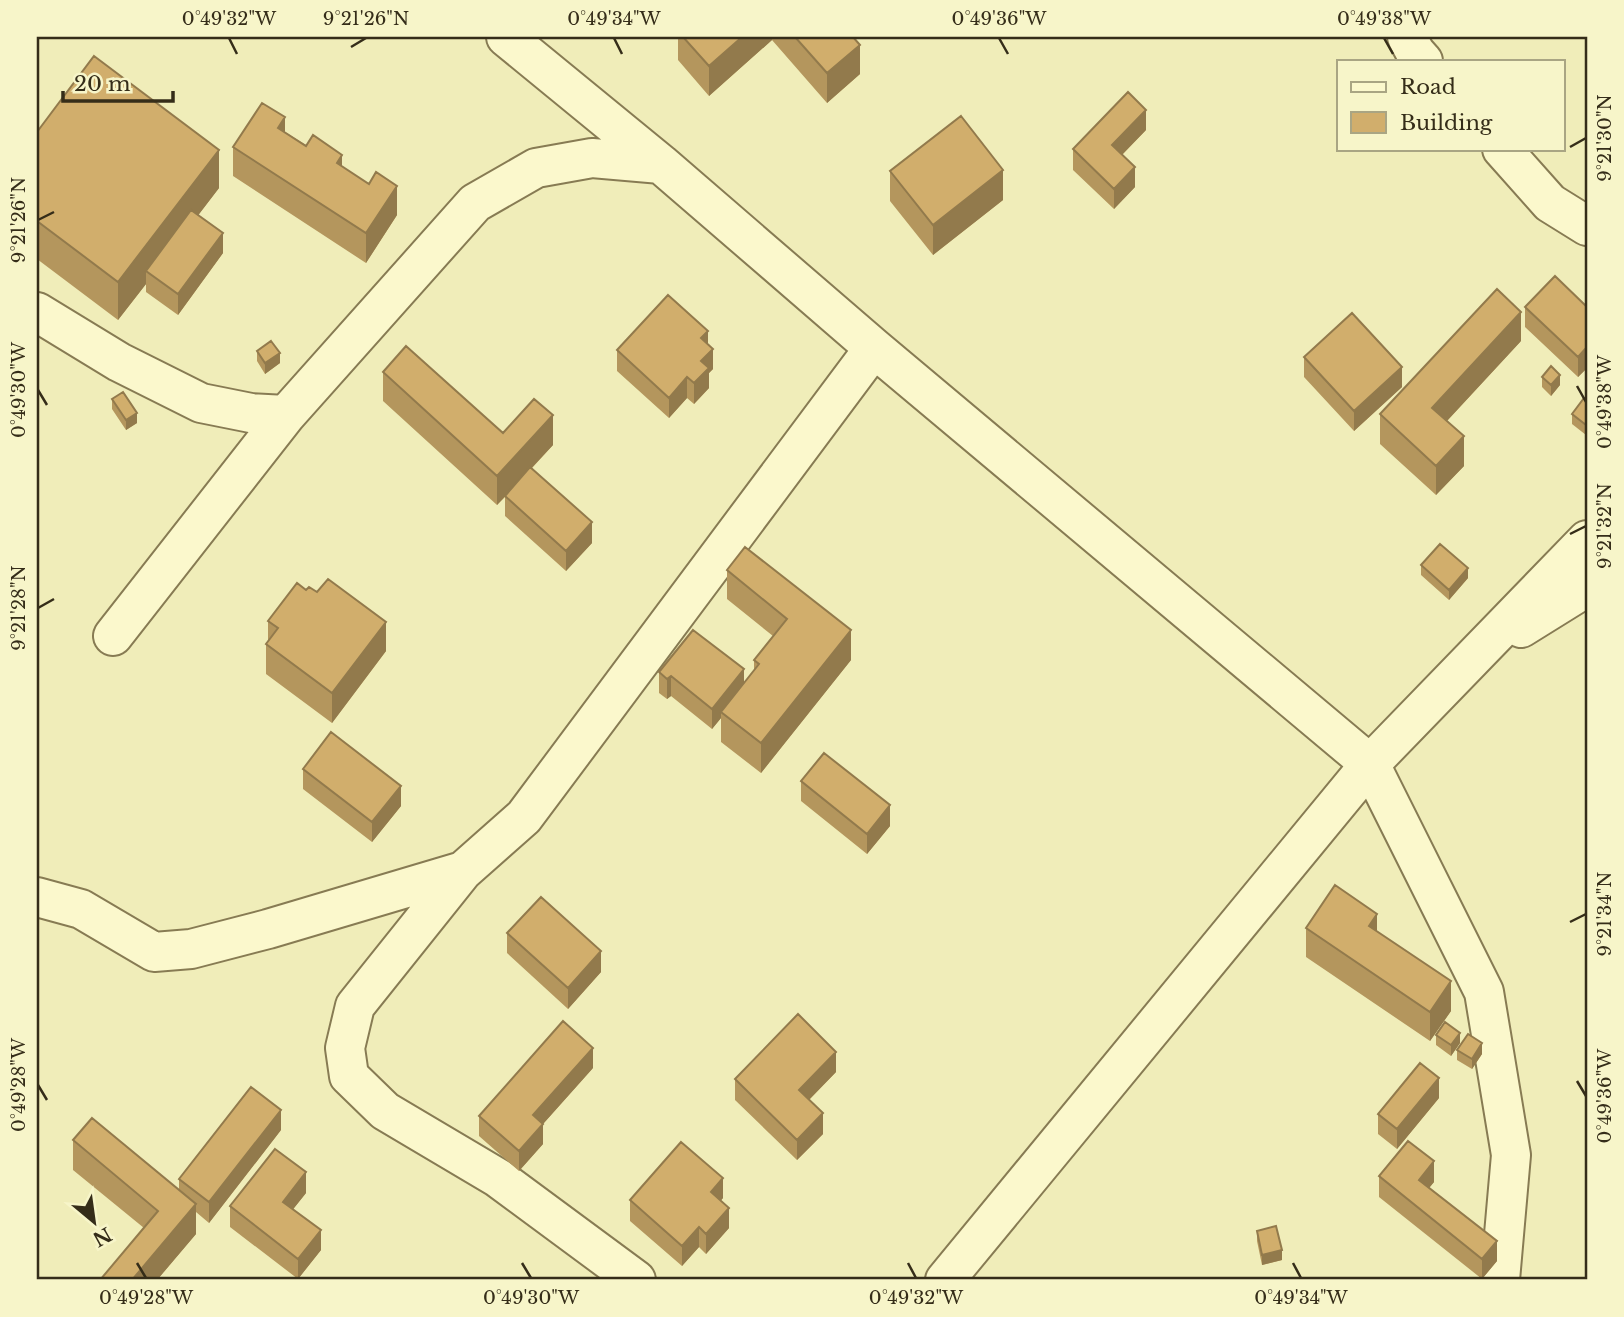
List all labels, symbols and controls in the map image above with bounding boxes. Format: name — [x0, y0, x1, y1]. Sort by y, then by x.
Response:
text: 0°49'32"W — [182, 8, 277, 30]
text: 9°21'26"N — [323, 8, 409, 30]
text: 0°49'34"W — [567, 8, 662, 30]
text: 0°49'36"W — [952, 8, 1047, 30]
text: 0°49'38"W — [1337, 8, 1432, 30]
scale bar — [63, 60, 173, 104]
legend — [1337, 60, 1564, 150]
text: 20 m — [74, 71, 131, 97]
text: Road — [1400, 74, 1456, 100]
text: 9°21'30"N — [1594, 94, 1616, 182]
text: Building — [1400, 110, 1493, 136]
text: 9°21'26"N — [8, 177, 30, 263]
text: 0°49'30"W — [8, 341, 30, 438]
text: 0°49'38"W — [1594, 354, 1616, 449]
text: 9°21'32"N — [1594, 483, 1616, 569]
text: 9°21'28"N — [8, 565, 30, 651]
text: 9°21'34"N — [1594, 872, 1616, 956]
text: 0°49'28"W — [8, 1037, 30, 1132]
text: 0°49'36"W — [1594, 1048, 1616, 1143]
north arrow — [60, 1188, 130, 1258]
text: N — [88, 1222, 115, 1251]
text: 0°49'28"W — [99, 1287, 194, 1309]
text: 0°49'30"W — [483, 1287, 580, 1309]
text: 0°49'32"W — [869, 1287, 964, 1309]
text: 0°49'34"W — [1254, 1287, 1349, 1309]

